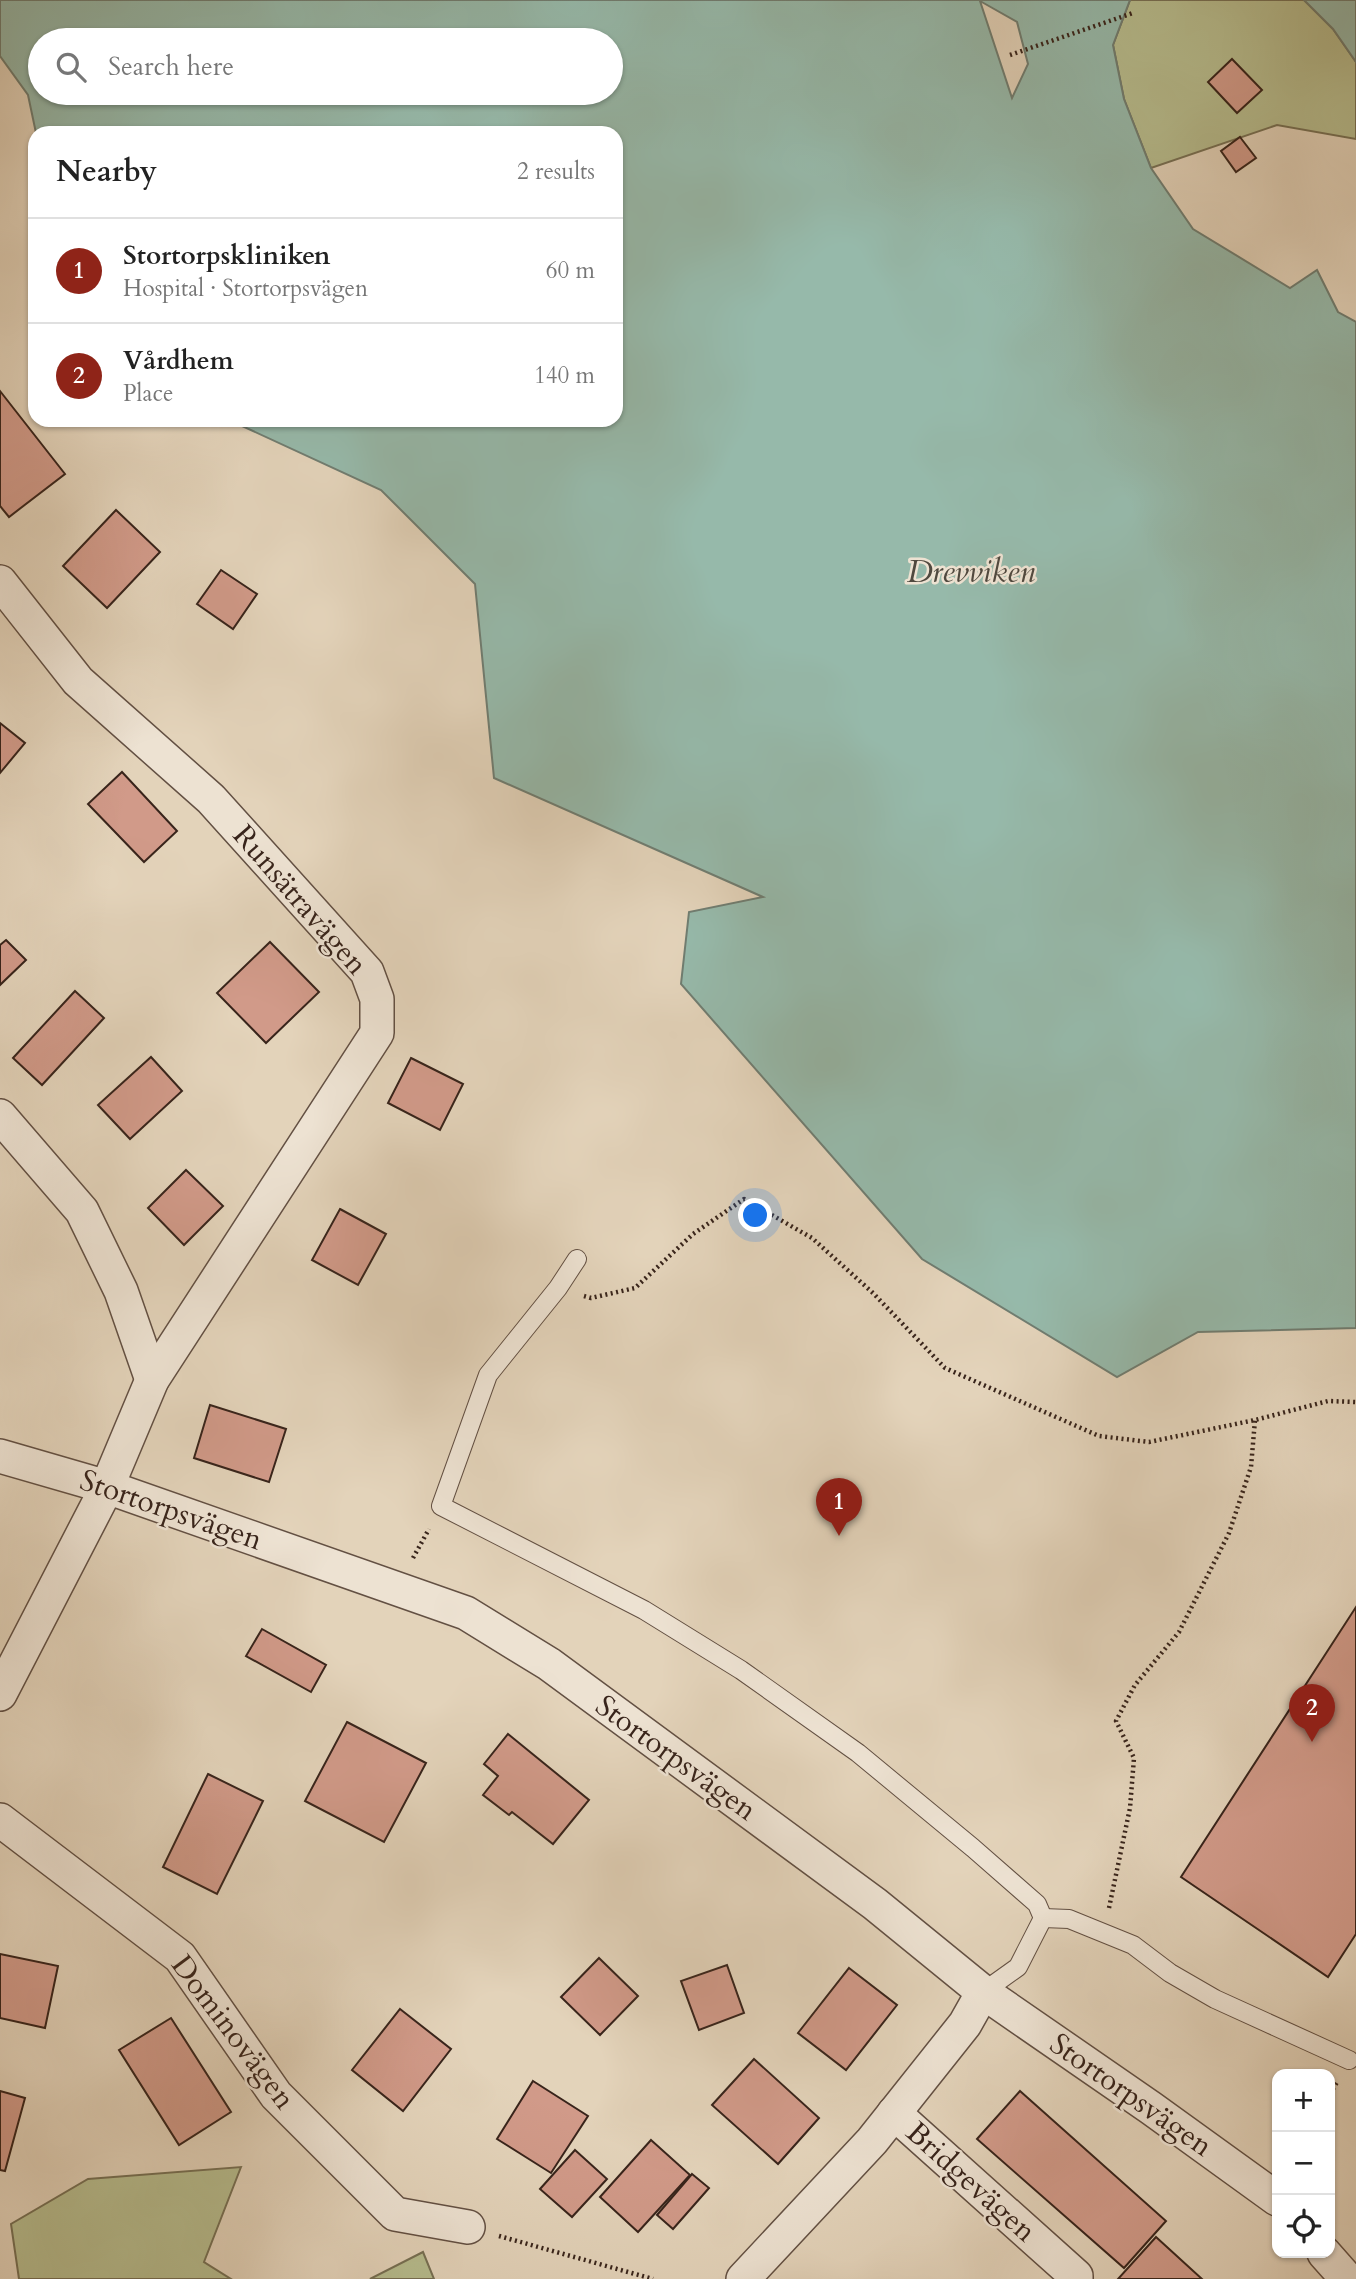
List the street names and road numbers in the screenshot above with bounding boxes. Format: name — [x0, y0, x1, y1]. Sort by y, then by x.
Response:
street label: Runsätravägen — [223, 816, 377, 984]
street label: Stortorpsvägen — [74, 1460, 268, 1560]
street label: Stortorpsvägen — [587, 1686, 765, 1830]
street label: Dominovägen — [161, 1946, 305, 2118]
street label: Stortorpsvägen — [1041, 2024, 1221, 2166]
street label: Bridgevägen — [897, 2113, 1045, 2251]

